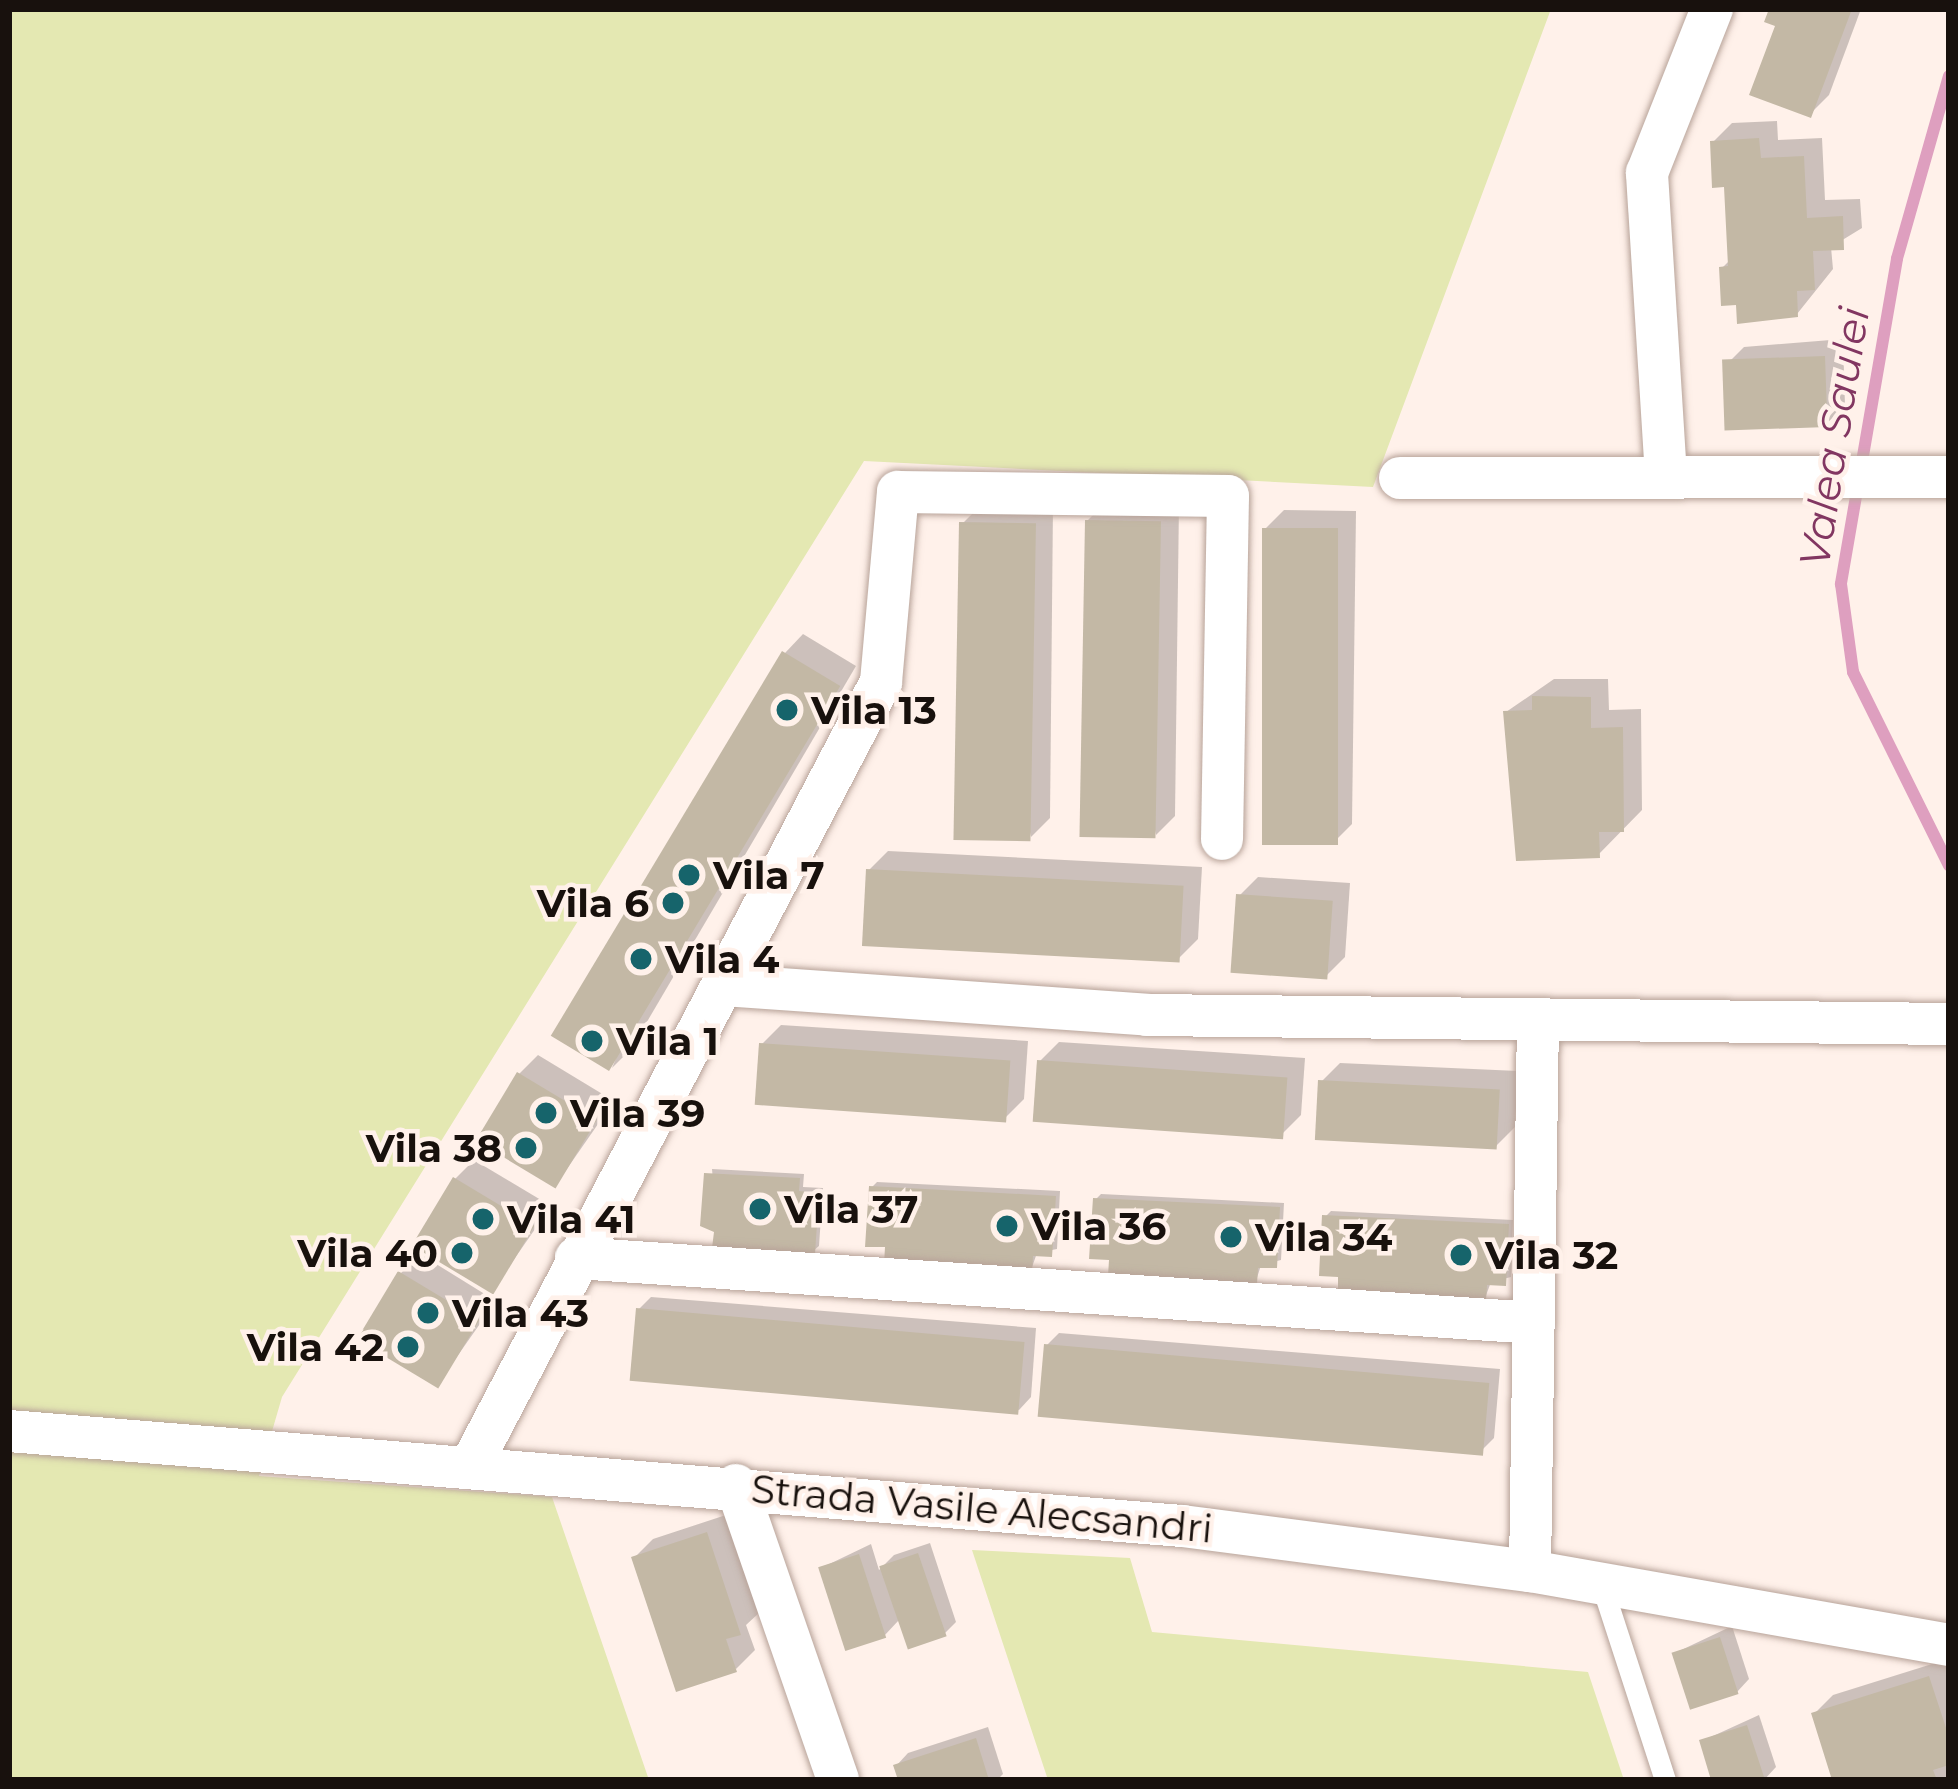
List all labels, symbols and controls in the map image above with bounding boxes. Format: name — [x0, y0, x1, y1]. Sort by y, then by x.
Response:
water label: Valea Saulei — [1789, 304, 1879, 570]
place label: Vila 13 — [811, 687, 937, 733]
marker: Vila 13 — [774, 697, 800, 723]
place label: Vila 7 — [713, 852, 825, 898]
marker: Vila 7 — [676, 862, 702, 888]
place label: Vila 6 — [537, 880, 649, 926]
marker: Vila 6 — [660, 890, 686, 916]
place label: Vila 4 — [665, 936, 779, 982]
marker: Vila 4 — [628, 946, 654, 972]
place label: Vila 1 — [616, 1018, 719, 1064]
marker: Vila 1 — [579, 1028, 605, 1054]
place label: Vila 39 — [570, 1090, 705, 1136]
marker: Vila 39 — [533, 1100, 559, 1126]
place label: Vila 38 — [366, 1125, 502, 1171]
marker: Vila 38 — [513, 1135, 539, 1161]
place label: Vila 37 — [784, 1186, 918, 1232]
place label: Vila 41 — [507, 1196, 636, 1242]
marker: Vila 37 — [747, 1196, 773, 1222]
place label: Vila 36 — [1031, 1203, 1166, 1249]
marker: Vila 41 — [470, 1206, 496, 1232]
marker: Vila 36 — [994, 1213, 1020, 1239]
place label: Vila 34 — [1255, 1214, 1392, 1260]
marker: Vila 34 — [1218, 1224, 1244, 1250]
place label: Vila 40 — [297, 1230, 438, 1276]
place label: Vila 32 — [1485, 1232, 1618, 1278]
marker: Vila 40 — [449, 1240, 475, 1266]
marker: Vila 32 — [1448, 1242, 1474, 1268]
place label: Vila 43 — [452, 1290, 589, 1336]
marker: Vila 43 — [415, 1300, 441, 1326]
place label: Vila 42 — [247, 1324, 384, 1370]
marker: Vila 42 — [395, 1334, 421, 1360]
street label: Strada Vasile Alecsandri — [749, 1466, 1215, 1552]

